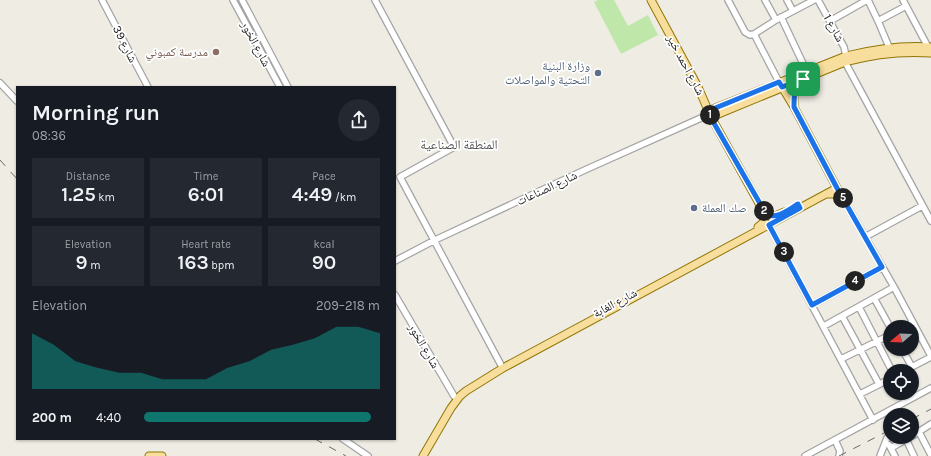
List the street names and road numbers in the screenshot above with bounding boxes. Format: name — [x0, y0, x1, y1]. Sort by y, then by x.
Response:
street label: شارع 1 — [820, 12, 847, 45]
street label: شارع الخور — [237, 18, 274, 70]
street label: شارع 39 — [109, 23, 140, 65]
street label: شارع احمد خير — [663, 31, 708, 98]
street label: شارع الصناعات — [514, 168, 580, 209]
street label: شارع الغابة — [591, 286, 640, 321]
street label: شارع الخور — [404, 320, 442, 371]

